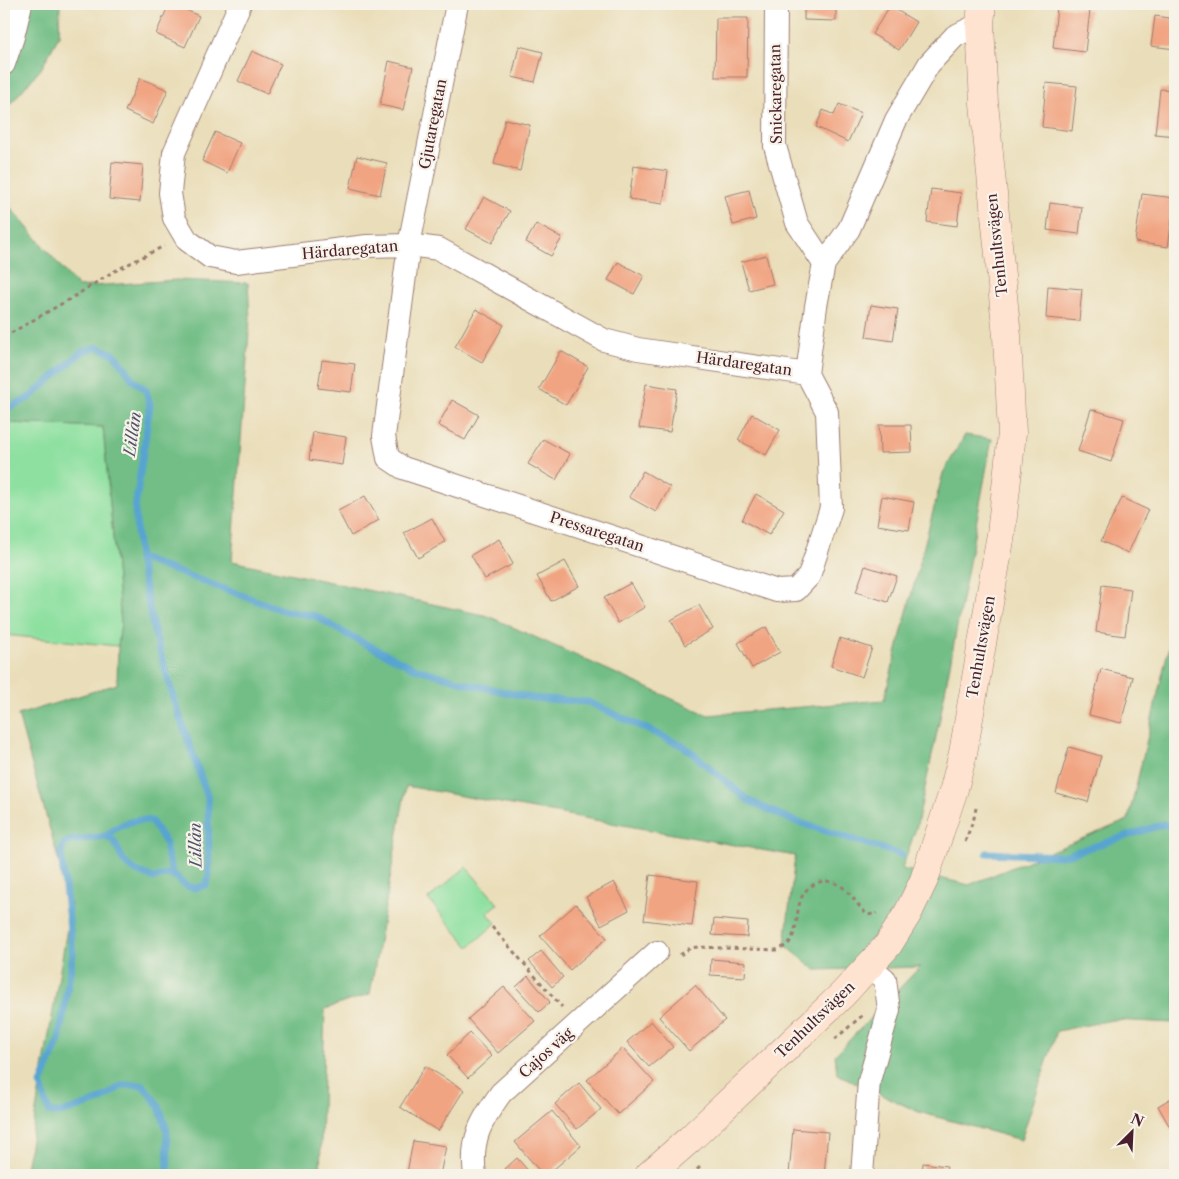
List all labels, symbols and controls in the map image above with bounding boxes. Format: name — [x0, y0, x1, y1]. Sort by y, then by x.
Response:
street label: Snickaregatan — [765, 43, 786, 144]
street label: Gjutaregatan — [414, 76, 451, 171]
street label: Tenhultsvägen — [982, 192, 1011, 298]
street label: Härdaregatan — [301, 236, 400, 263]
street label: Härdaregatan — [695, 347, 794, 380]
water label: Lillån — [119, 410, 145, 459]
street label: Pressaregatan — [547, 507, 647, 556]
street label: Tenhultsvägen — [962, 594, 999, 700]
water label: Lillån — [185, 822, 205, 870]
street label: Tenhultsvägen — [771, 976, 859, 1062]
street label: Cajos väg — [515, 1023, 577, 1082]
north arrow — [1106, 1106, 1156, 1156]
text: N — [1128, 1109, 1147, 1131]

